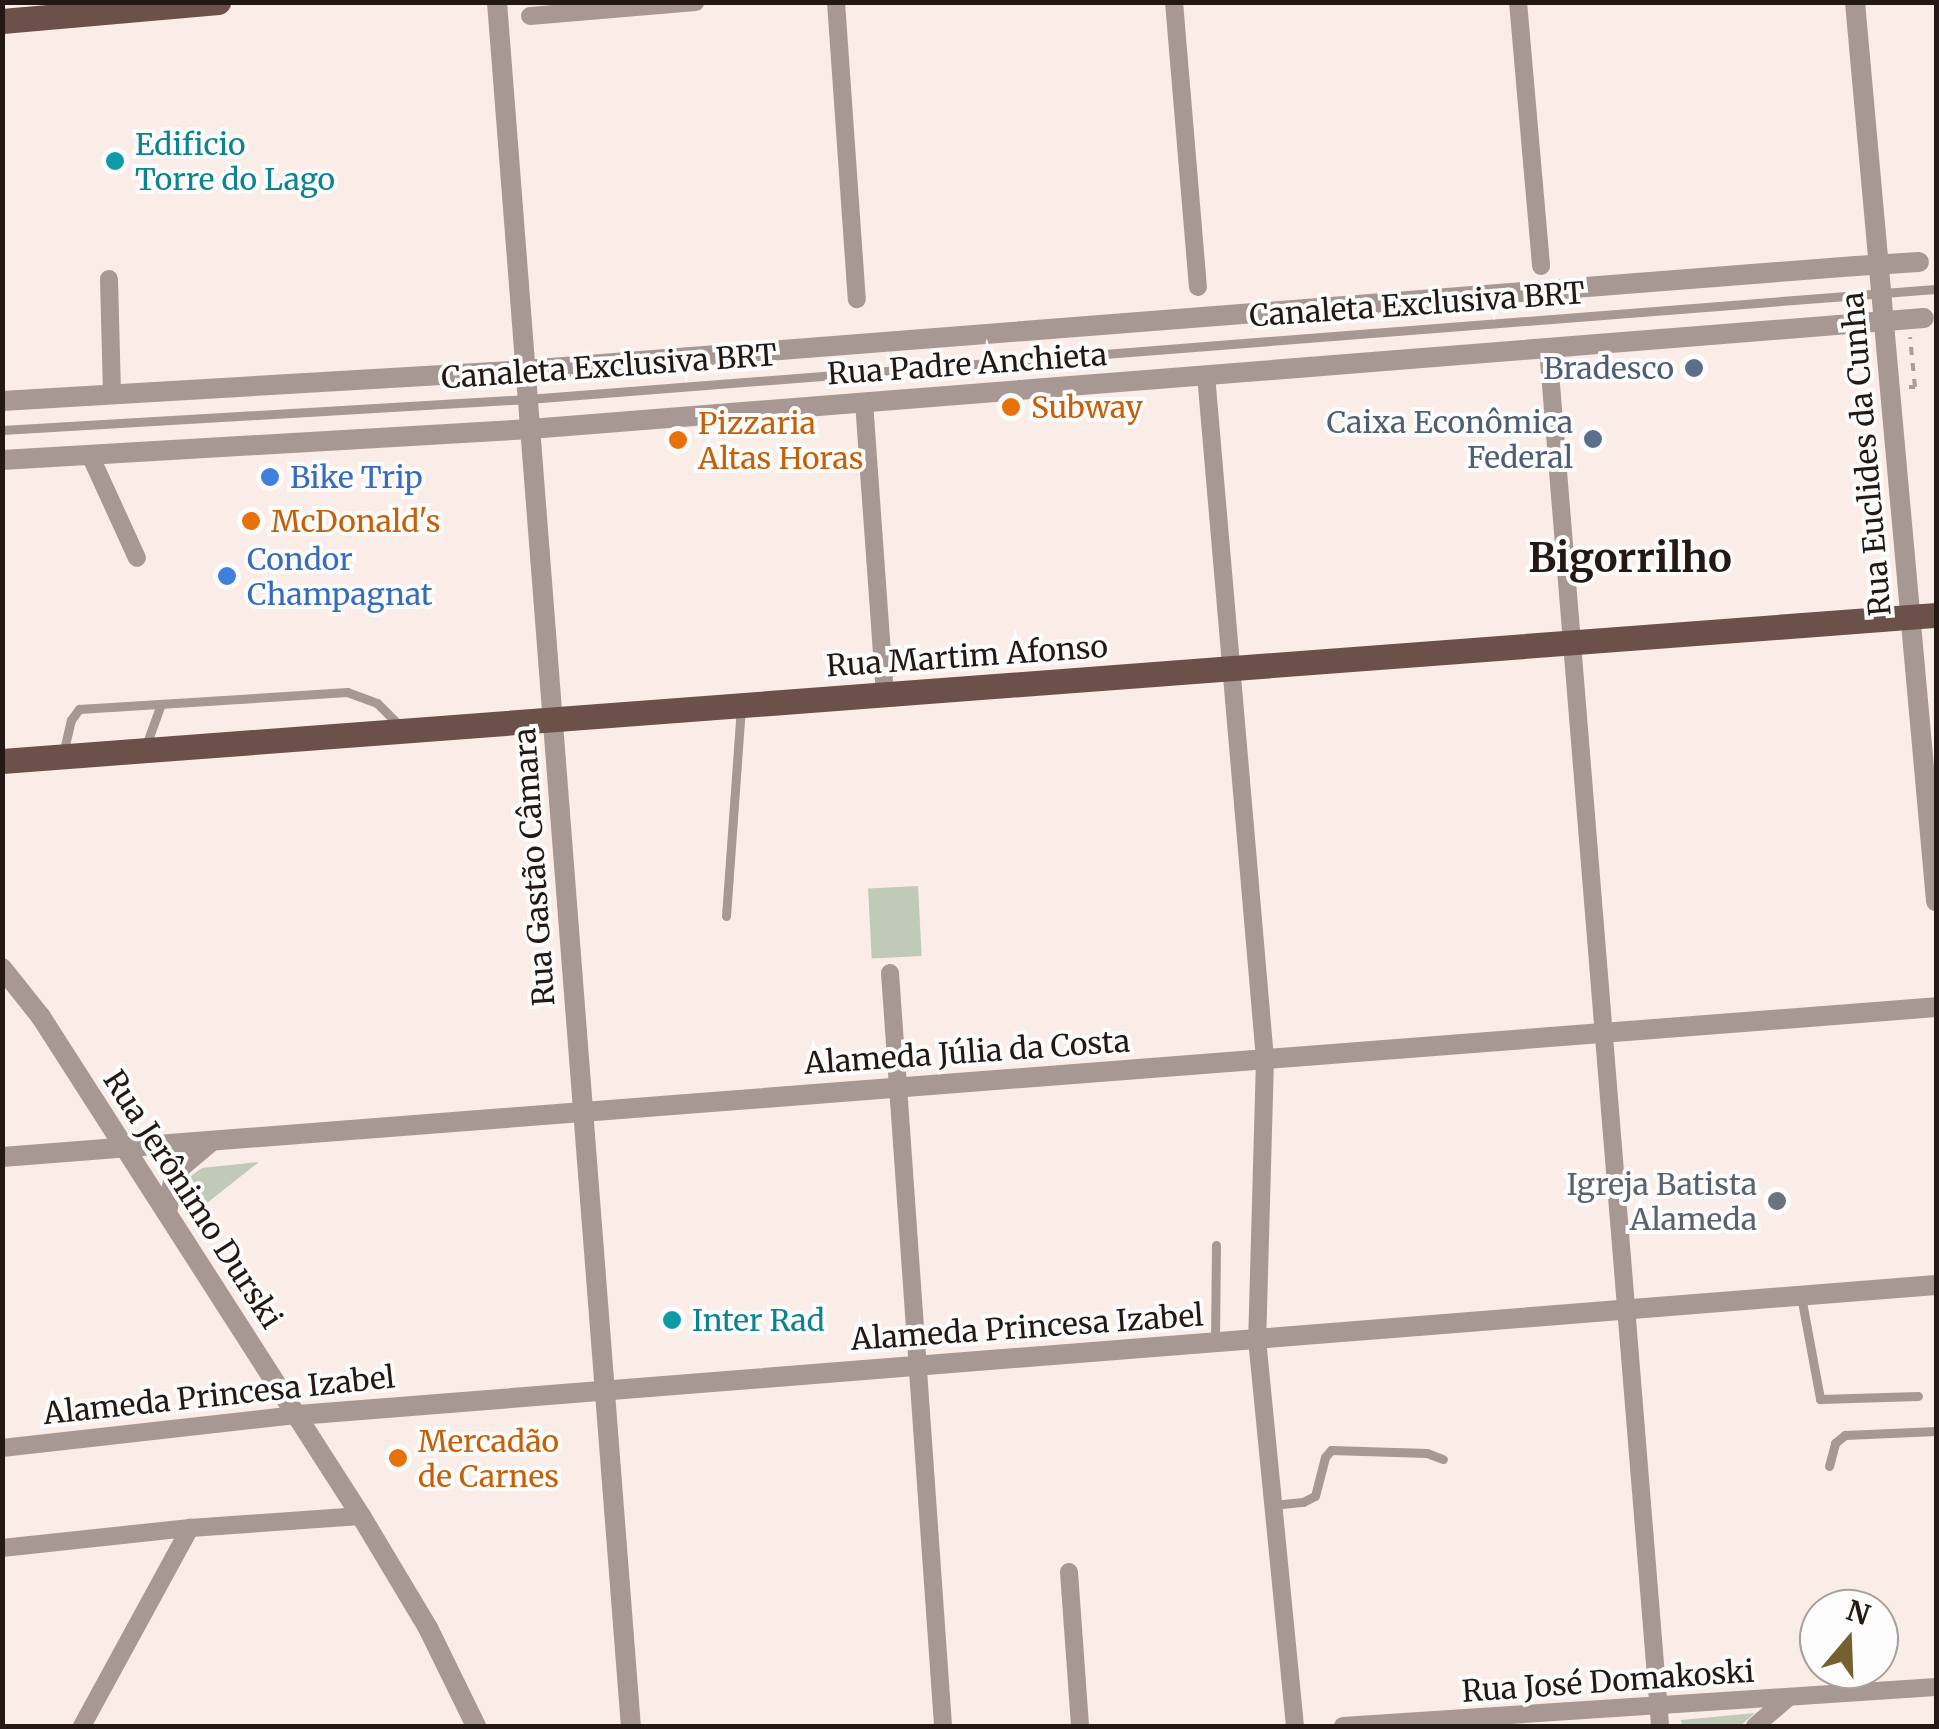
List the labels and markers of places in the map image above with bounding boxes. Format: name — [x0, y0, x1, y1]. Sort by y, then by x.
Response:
place label: Edificio Torre do Lago — [135, 126, 335, 196]
marker: Edificio Torre do Lago — [104, 150, 126, 172]
place label: Bradesco — [1543, 350, 1674, 386]
marker: Bradesco — [1683, 357, 1705, 379]
place label: Subway — [1031, 389, 1143, 425]
marker: Subway — [1000, 396, 1022, 418]
place label: Caixa Econômica Federal — [1327, 404, 1573, 474]
place label: Pizzaria Altas Horas — [698, 405, 863, 476]
marker: Caixa Econômica Federal — [1582, 428, 1604, 450]
marker: Pizzaria Altas Horas — [667, 429, 689, 451]
place label: Bike Trip — [290, 459, 423, 495]
marker: Bike Trip — [259, 466, 281, 488]
place label: McDonald's — [271, 503, 440, 539]
marker: McDonald's — [240, 510, 262, 532]
place label: Condor Champagnat — [247, 541, 433, 612]
marker: Condor Champagnat — [216, 565, 238, 587]
place label: Igreja Batista Alameda — [1566, 1166, 1757, 1236]
marker: Igreja Batista Alameda — [1766, 1190, 1788, 1212]
place label: Inter Rad — [692, 1302, 825, 1338]
marker: Inter Rad — [661, 1309, 683, 1331]
place label: Mercadão de Carnes — [418, 1423, 559, 1494]
marker: Mercadão de Carnes — [387, 1447, 409, 1469]

